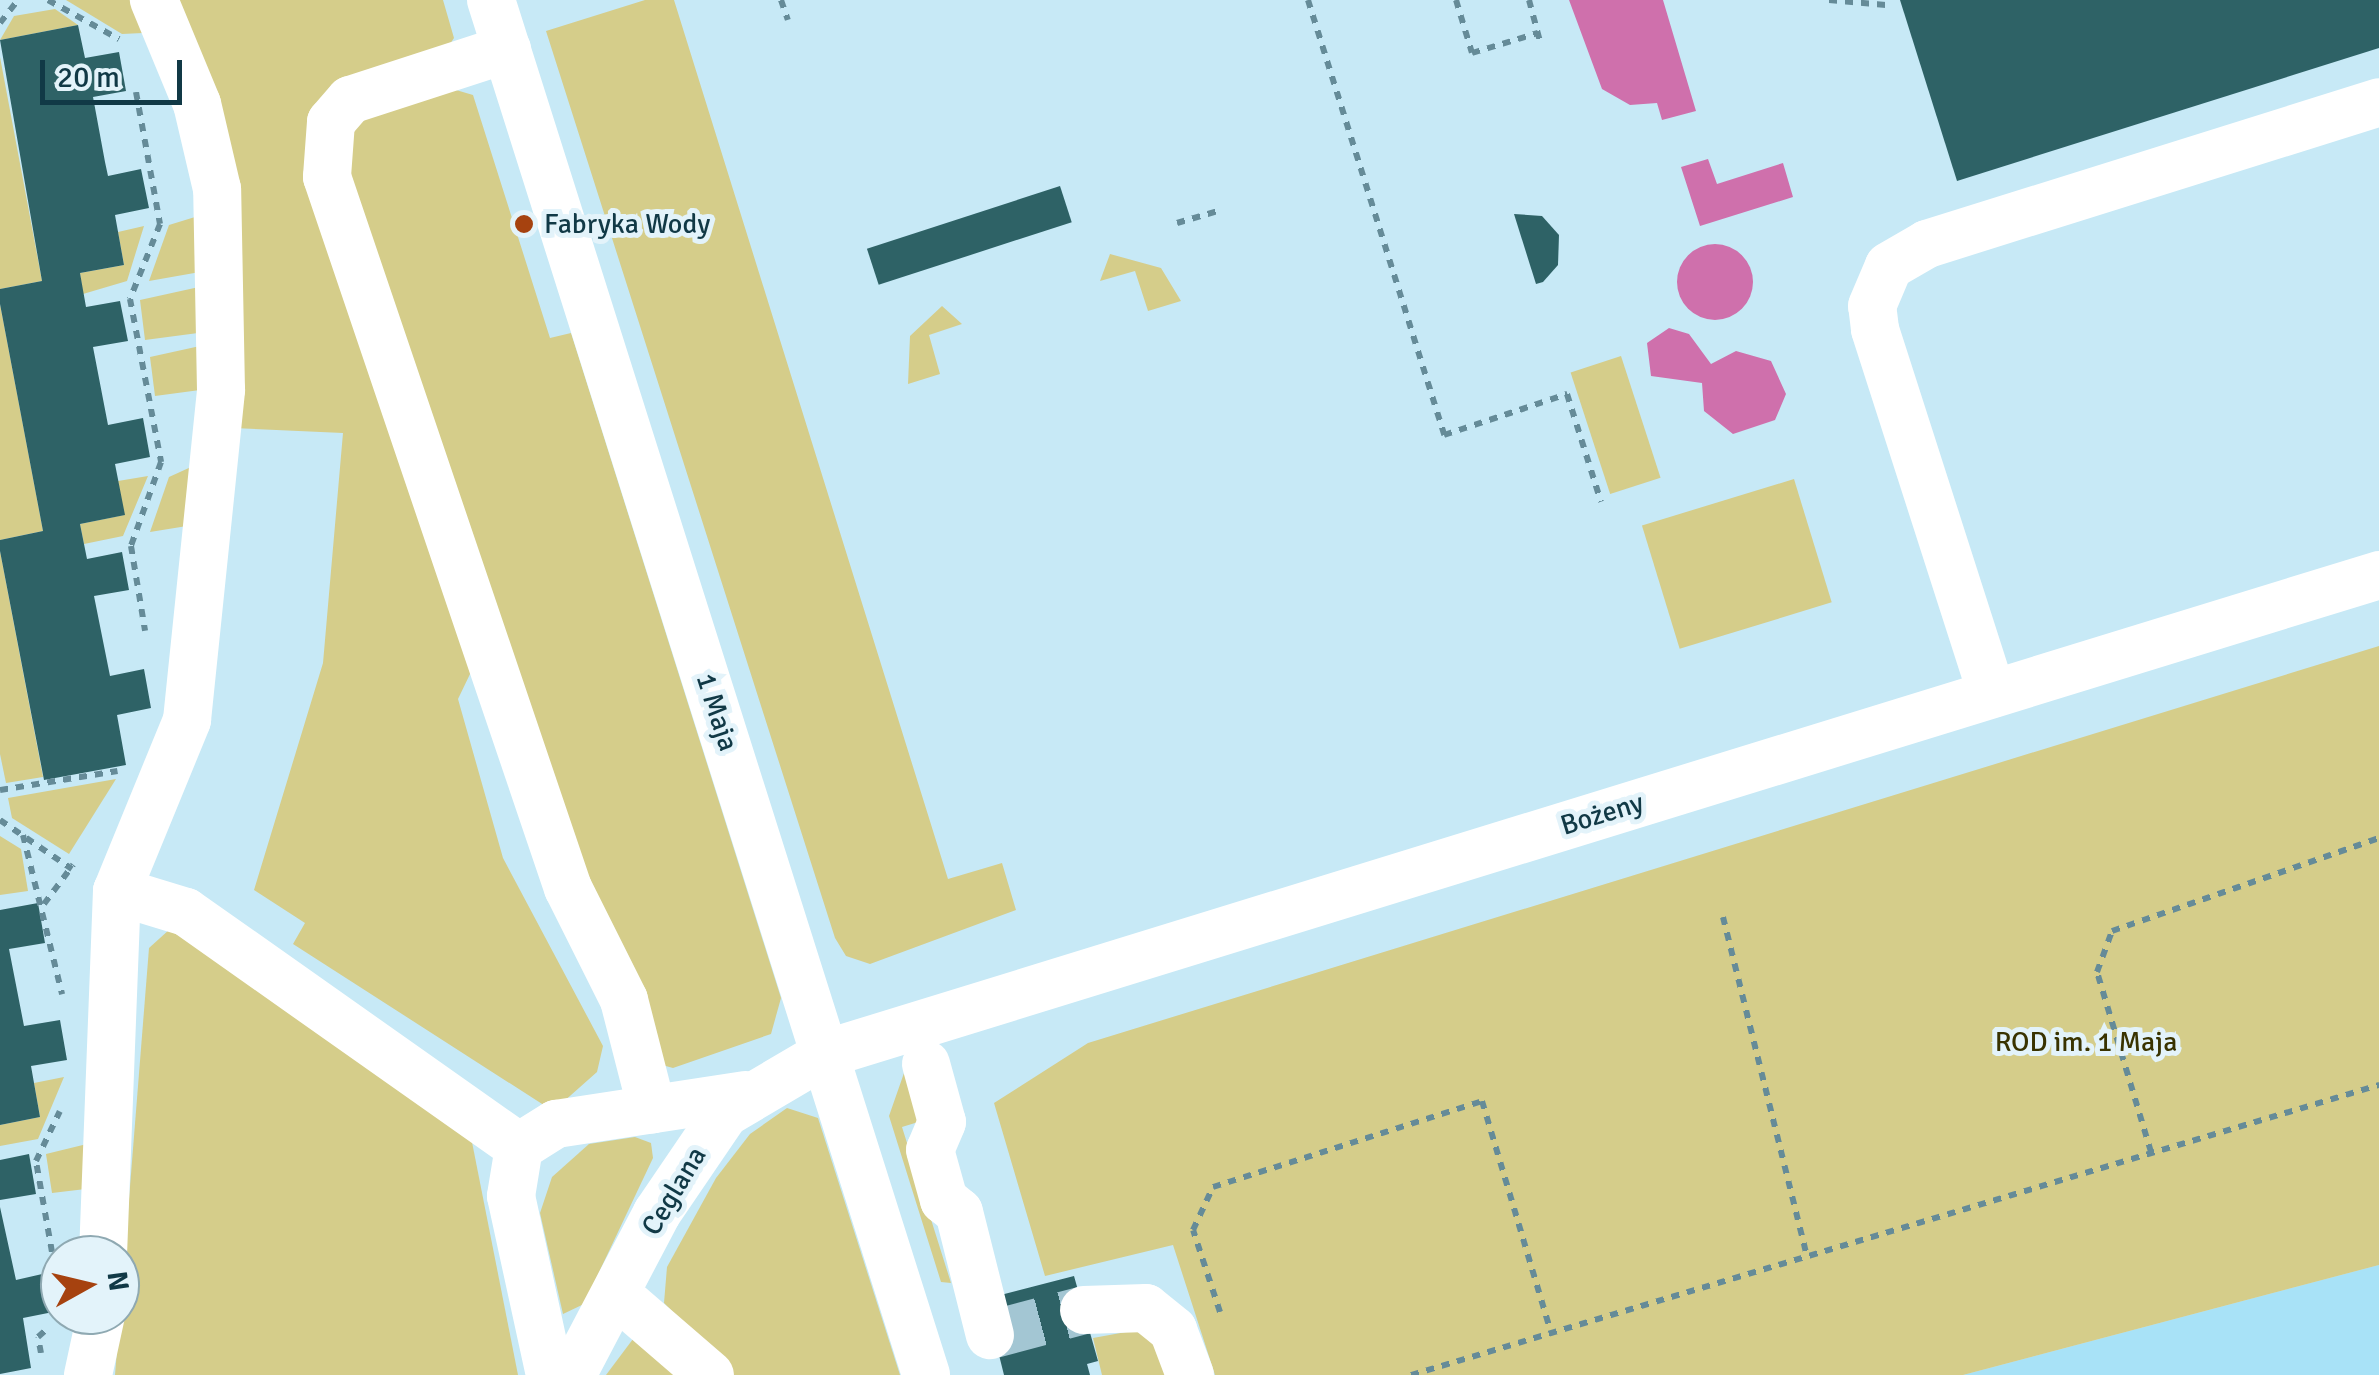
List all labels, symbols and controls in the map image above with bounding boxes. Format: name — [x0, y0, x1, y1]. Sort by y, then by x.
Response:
scale bar — [45, 40, 188, 102]
text: 20 m — [57, 59, 120, 96]
place label: Fabryka Wody — [544, 207, 710, 241]
marker: Fabryka Wody — [513, 213, 535, 235]
street label: 1 Maja — [689, 669, 745, 755]
street label: Bożeny — [1556, 785, 1648, 843]
park label: ROD im. 1 Maja — [1995, 1025, 2177, 1059]
street label: Ceglana — [635, 1141, 713, 1241]
north arrow — [40, 1235, 140, 1335]
text: N — [100, 1269, 136, 1293]

